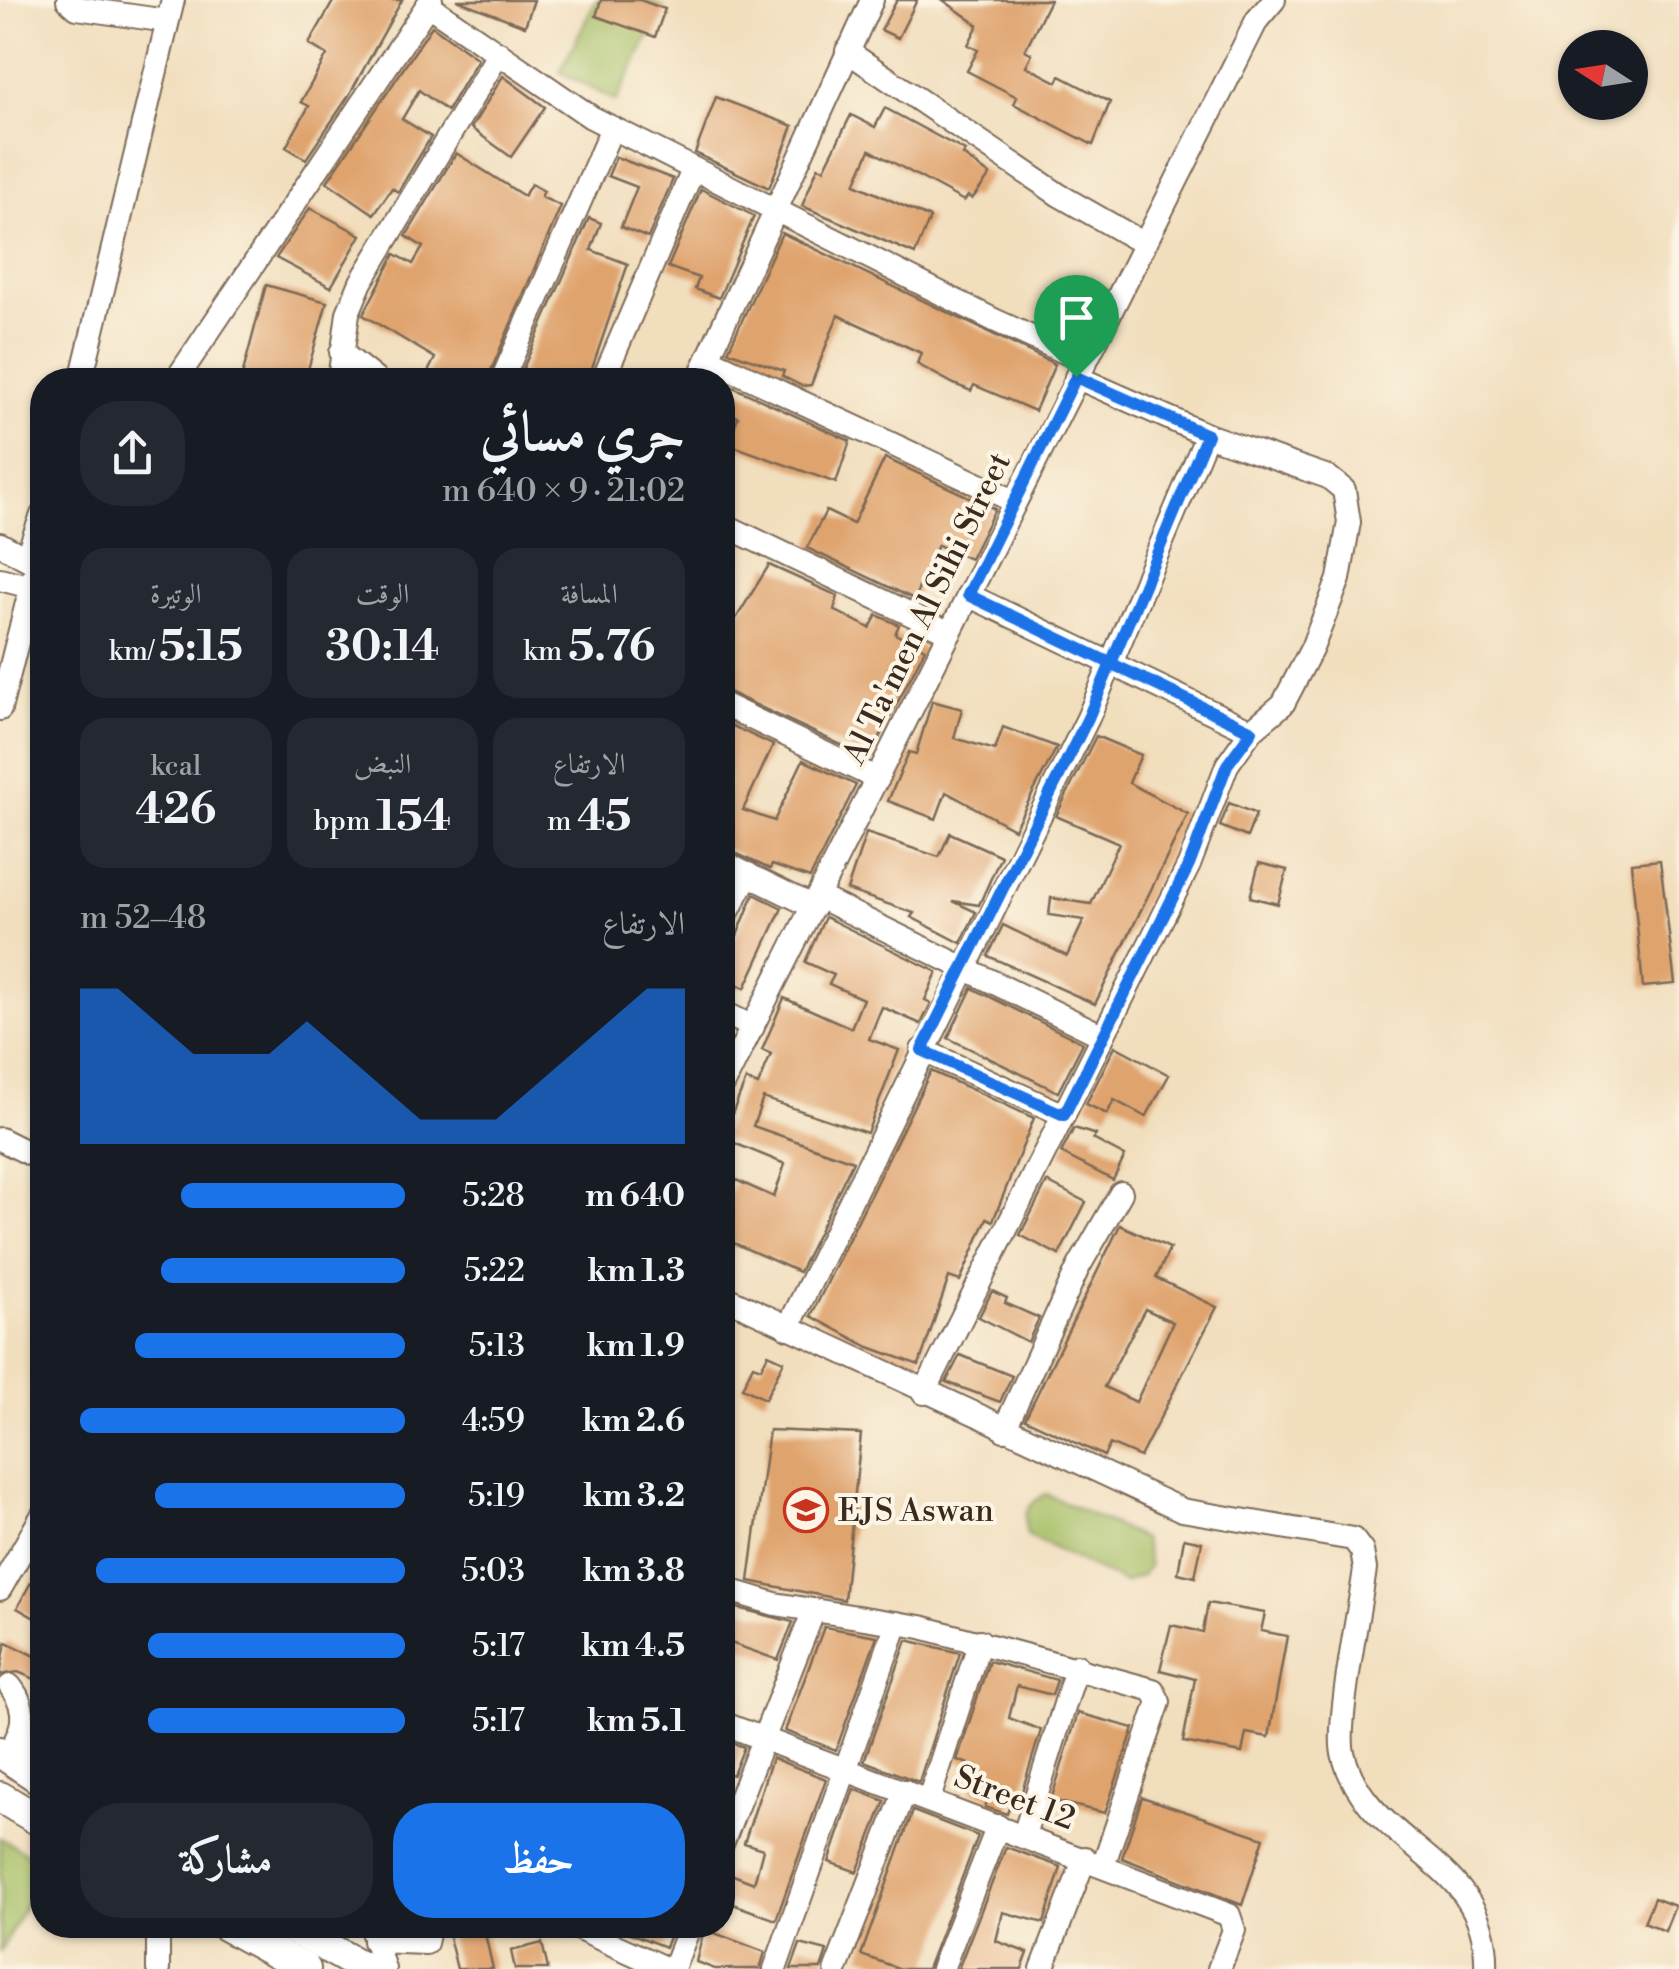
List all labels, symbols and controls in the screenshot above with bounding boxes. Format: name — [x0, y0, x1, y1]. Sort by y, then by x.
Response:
north arrow — [1558, 30, 1648, 120]
map controls — [1558, 30, 1648, 120]
pin — [1034, 275, 1119, 378]
icon: arrive — [1049, 290, 1104, 345]
text: جري مسائي — [480, 399, 685, 468]
button: share — [80, 401, 185, 506]
street label: Al Ta'men Al Sihi Street — [834, 446, 1020, 772]
text: 21:02 · 9 × 640 m — [442, 471, 685, 511]
text: الوتيرة — [150, 577, 202, 612]
text: الوقت — [356, 577, 409, 612]
text: المسافة — [561, 577, 618, 612]
text: 5:15 — [159, 621, 243, 674]
text: 30:14 — [326, 621, 439, 674]
text: 5.76 — [568, 621, 655, 674]
text: /km — [109, 634, 159, 669]
text: km — [523, 634, 568, 669]
text: النبض — [354, 747, 411, 782]
text: الارتفاع — [553, 747, 626, 782]
text: kcal — [150, 749, 201, 784]
text: 426 — [135, 784, 216, 837]
text: 154 — [376, 791, 451, 844]
text: 45 — [577, 791, 631, 844]
text: bpm — [314, 804, 376, 839]
text: m — [547, 804, 577, 839]
text: 48–52 m — [80, 898, 206, 938]
text: الارتفاع — [602, 904, 685, 944]
text: 5:28 — [462, 1176, 525, 1216]
text: 640 m — [585, 1176, 685, 1216]
text: 5:22 — [464, 1251, 525, 1291]
text: 1.3 km — [587, 1251, 685, 1291]
text: 5:13 — [469, 1326, 525, 1366]
text: 1.9 km — [586, 1326, 685, 1366]
text: 4:59 — [462, 1401, 525, 1441]
text: 2.6 km — [582, 1401, 685, 1441]
text: 5:19 — [468, 1476, 525, 1516]
text: 3.2 km — [583, 1476, 685, 1516]
school or university icon: EJS Aswan — [783, 1487, 829, 1533]
place label: EJS Aswan — [838, 1491, 994, 1531]
text: 5:03 — [461, 1551, 525, 1591]
text: 3.8 km — [583, 1551, 685, 1591]
text: 5:17 — [472, 1626, 525, 1666]
text: 4.5 km — [581, 1626, 685, 1666]
text: 5:17 — [472, 1701, 525, 1741]
text: 5.1 km — [587, 1701, 685, 1741]
street label: Street 12 — [949, 1757, 1081, 1839]
button: مشاركة — [80, 1803, 373, 1918]
button: حفظ — [393, 1803, 685, 1918]

